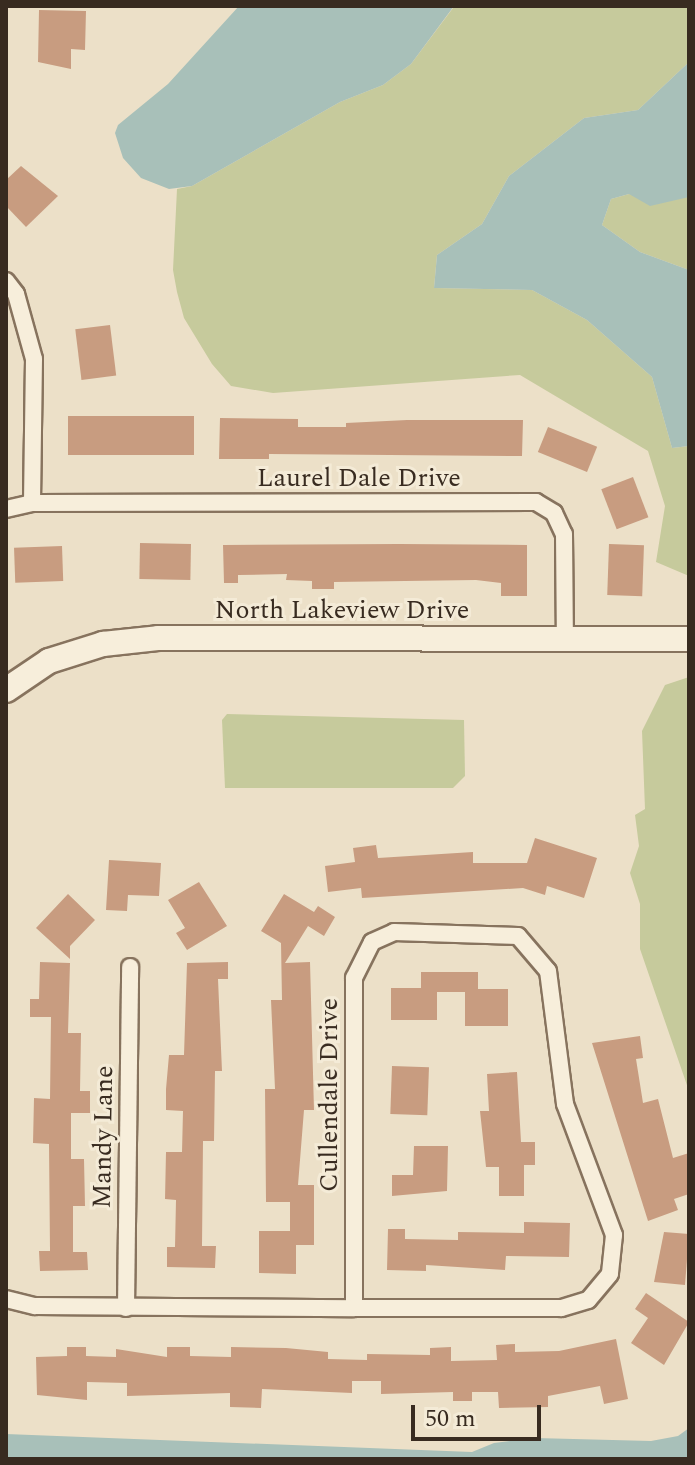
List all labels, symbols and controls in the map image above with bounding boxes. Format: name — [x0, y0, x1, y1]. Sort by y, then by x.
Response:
street label: Laurel Dale Drive — [257, 463, 461, 495]
street label: North Lakeview Drive — [215, 595, 469, 627]
street label: Cullendale Drive — [314, 998, 346, 1192]
street label: Mandy Lane — [87, 1065, 121, 1209]
scale bar — [415, 1389, 545, 1439]
text: 50 m — [425, 1401, 476, 1437]

